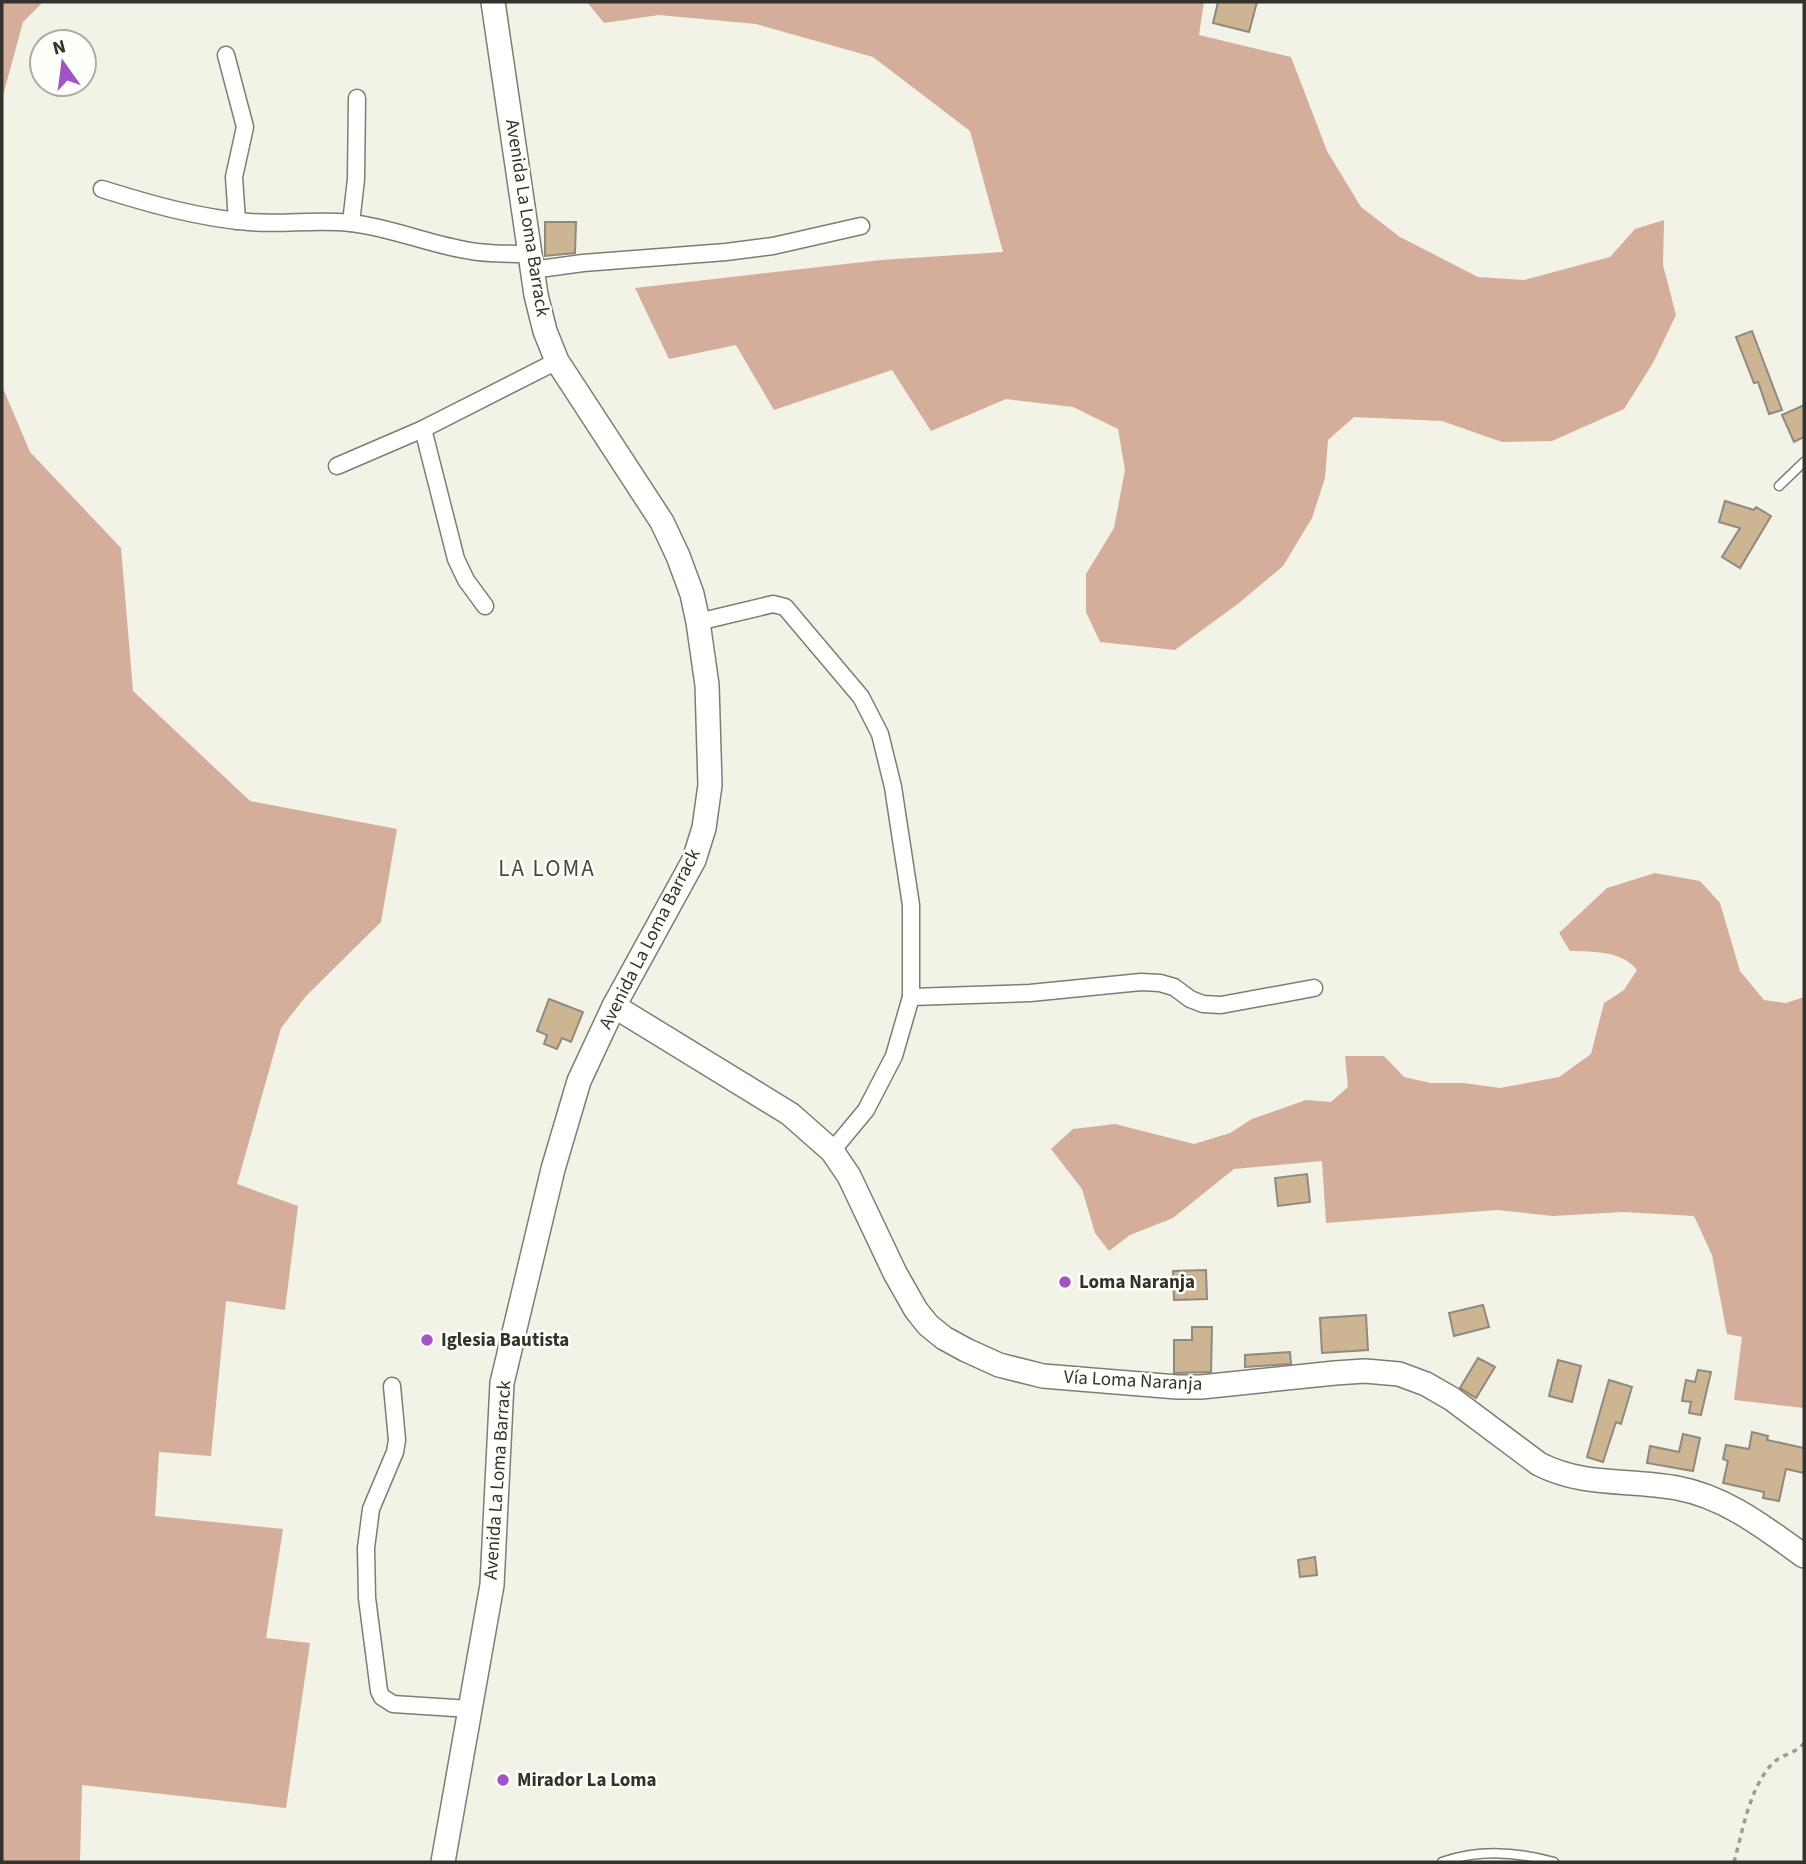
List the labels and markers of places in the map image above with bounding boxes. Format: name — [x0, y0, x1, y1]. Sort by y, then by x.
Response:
place label: Loma Naranja — [1079, 1269, 1195, 1296]
marker: Loma Naranja — [1057, 1274, 1073, 1290]
place label: Iglesia Bautista — [441, 1327, 569, 1354]
marker: Iglesia Bautista — [419, 1332, 435, 1348]
place label: Mirador La Loma — [517, 1767, 657, 1794]
marker: Mirador La Loma — [495, 1772, 511, 1788]

